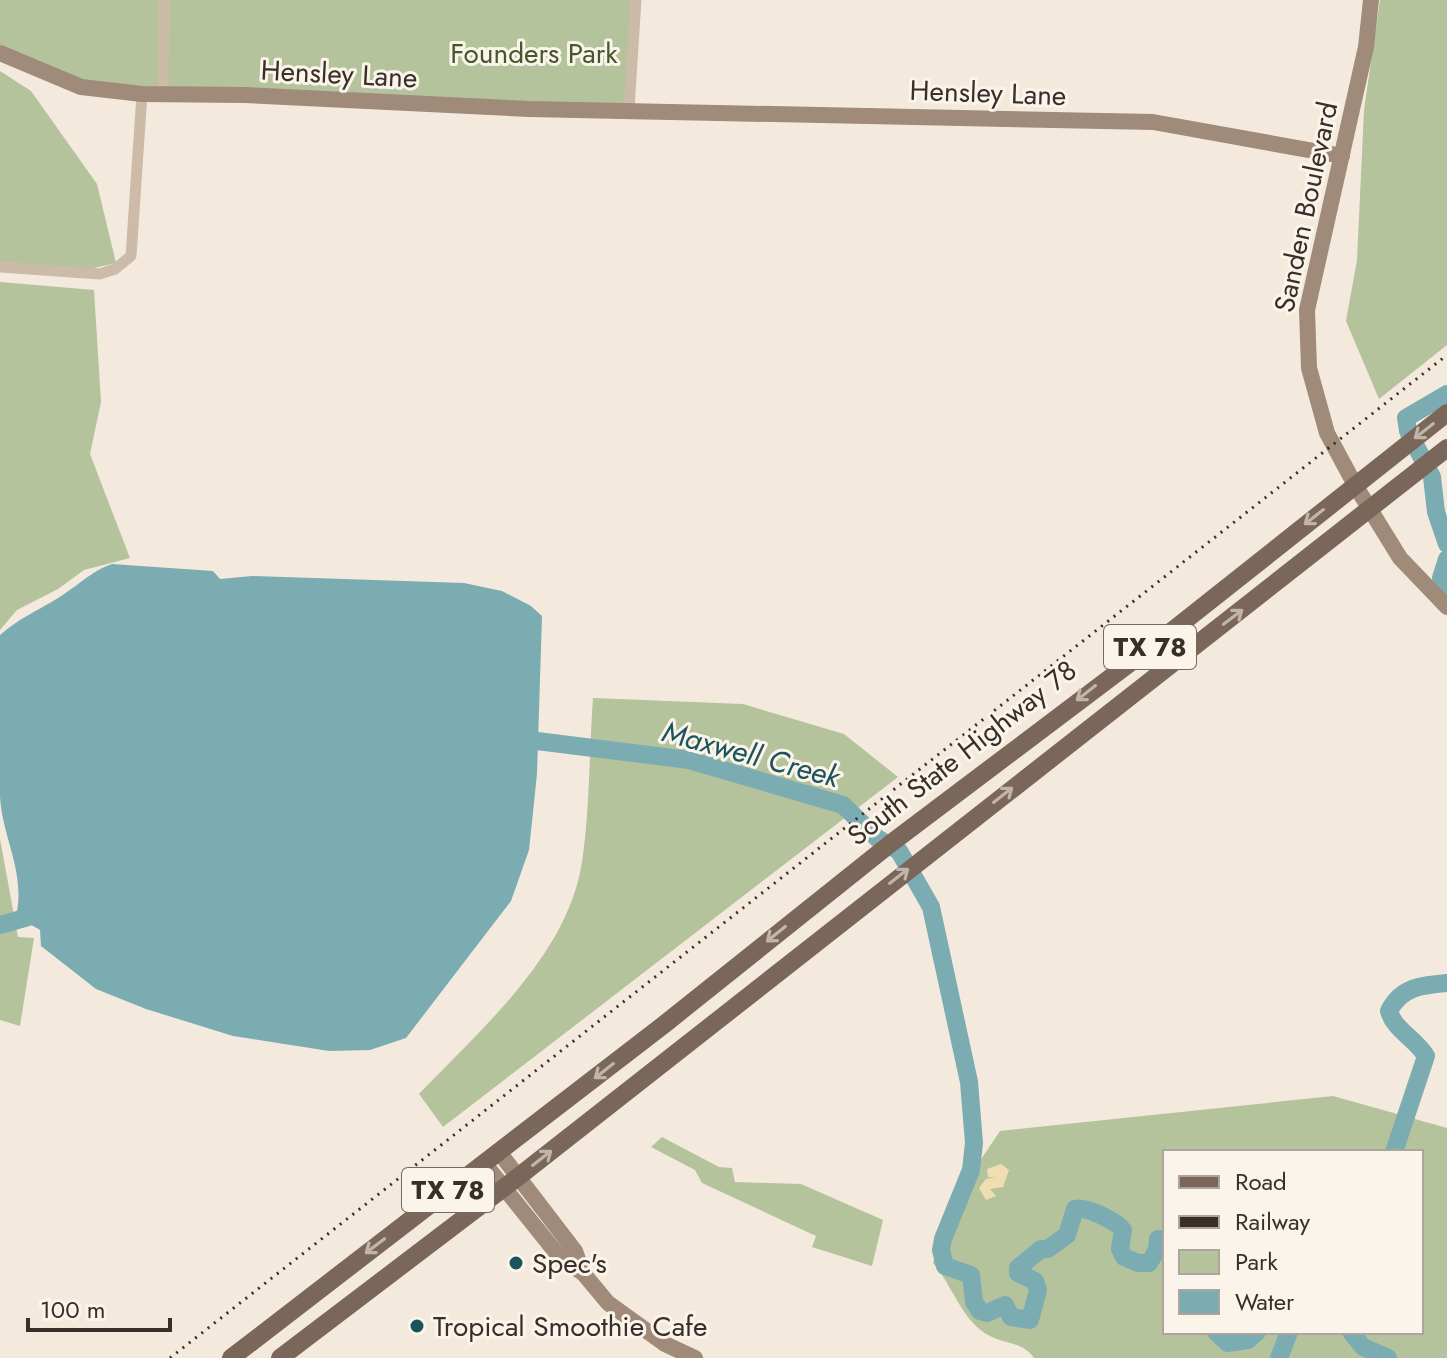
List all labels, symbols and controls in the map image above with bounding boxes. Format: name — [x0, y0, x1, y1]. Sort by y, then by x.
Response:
park label: Founders Park — [450, 33, 618, 74]
street label: Hensley Lane — [260, 49, 418, 99]
street label: Hensley Lane — [909, 70, 1067, 116]
street label: Sanden Boulevard — [1264, 98, 1348, 316]
one-way arrow — [1414, 423, 1435, 440]
one-way arrow — [1304, 509, 1325, 526]
one-way arrow — [1222, 608, 1244, 625]
road number: TX 78 — [1104, 625, 1196, 669]
street label: South State Highway 78 — [839, 650, 1085, 856]
one-way arrow — [1076, 685, 1097, 702]
water label: Maxwell Creek — [658, 710, 846, 799]
one-way arrow — [992, 786, 1013, 804]
one-way arrow — [888, 868, 909, 885]
one-way arrow — [766, 926, 787, 943]
one-way arrow — [594, 1062, 615, 1079]
one-way arrow — [531, 1149, 552, 1167]
legend — [1163, 1150, 1423, 1334]
text: Road — [1235, 1164, 1287, 1199]
road number: TX 78 — [402, 1168, 494, 1212]
text: Railway — [1235, 1204, 1310, 1239]
one-way arrow — [365, 1237, 387, 1254]
place label: Spec's — [532, 1243, 607, 1284]
text: Park — [1235, 1244, 1278, 1279]
marker: Spec's — [507, 1254, 525, 1272]
scale bar — [28, 1282, 170, 1332]
text: Water — [1235, 1284, 1295, 1319]
text: 100 m — [40, 1292, 106, 1327]
place label: Tropical Smoothie Cafe — [433, 1306, 708, 1347]
marker: Tropical Smoothie Cafe — [408, 1317, 426, 1335]

